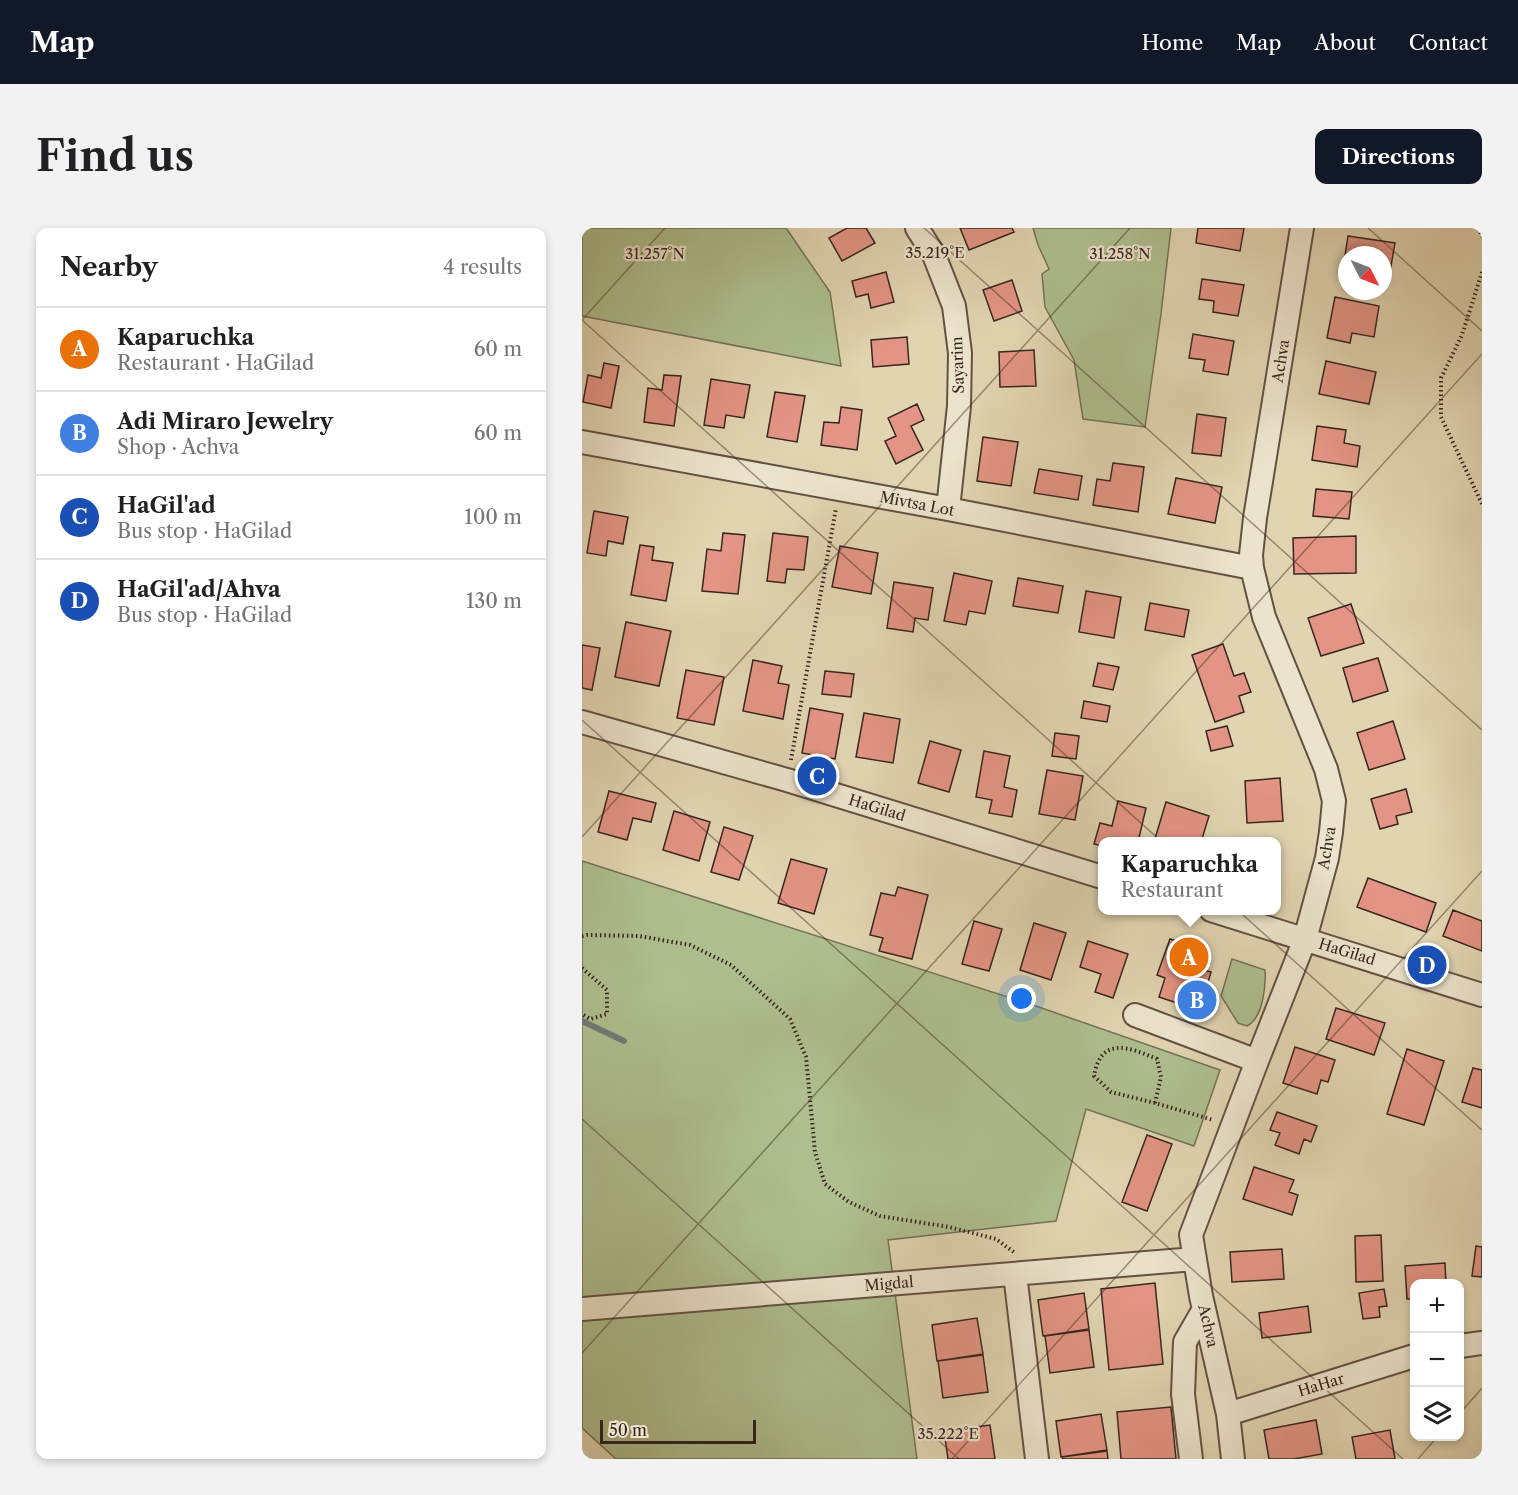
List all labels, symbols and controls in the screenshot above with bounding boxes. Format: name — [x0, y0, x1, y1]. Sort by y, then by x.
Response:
text: Map — [30, 25, 94, 59]
text: Home — [1142, 30, 1203, 55]
text: Map — [1236, 30, 1281, 55]
text: About — [1314, 30, 1376, 55]
text: Contact — [1409, 30, 1488, 55]
button: Directions — [1315, 129, 1482, 184]
text: Find us — [36, 130, 194, 182]
text: 35.219°E — [905, 243, 965, 262]
text: 31.257°N — [625, 244, 685, 263]
text: 31.258°N — [1089, 244, 1151, 263]
north arrow — [1338, 246, 1392, 300]
text: Nearby — [60, 251, 158, 283]
text: 4 results — [443, 255, 522, 279]
text: Kaparuchka — [117, 324, 254, 351]
street label: Sayarim — [947, 336, 968, 394]
text: A — [72, 337, 87, 361]
text: 60 m — [474, 337, 522, 361]
street label: Achva — [1268, 338, 1293, 385]
text: Restaurant · HaGilad — [117, 351, 314, 375]
text: Adi Miraro Jewelry — [117, 408, 333, 435]
text: B — [72, 421, 87, 445]
text: 60 m — [474, 421, 522, 445]
text: Shop · Achva — [117, 435, 239, 459]
street label: Mivtsa Lot — [878, 487, 957, 520]
text: HaGil'ad — [117, 492, 216, 519]
text: C — [71, 505, 88, 529]
text: 100 m — [464, 505, 522, 529]
text: Bus stop · HaGilad — [117, 519, 292, 543]
text: HaGil'ad/Ahva — [117, 576, 281, 603]
text: D — [71, 589, 88, 613]
text: 130 m — [466, 589, 522, 613]
text: Bus stop · HaGilad — [117, 603, 292, 627]
pin: C — [798, 754, 836, 798]
street label: HaGilad — [846, 790, 908, 825]
street label: Achva — [1313, 825, 1340, 872]
popup — [1098, 837, 1281, 915]
text: Kaparuchka — [1121, 851, 1258, 878]
text: Restaurant — [1121, 878, 1224, 902]
pin: A — [1170, 934, 1208, 980]
street label: HaGilad — [1316, 934, 1378, 969]
pin: D — [1408, 942, 1446, 988]
pin: B — [1178, 978, 1216, 1022]
your location — [1007, 984, 1036, 1013]
street label: Migdal — [864, 1272, 915, 1295]
map controls — [1410, 1279, 1464, 1441]
button: + — [1410, 1279, 1464, 1333]
street label: Achva — [1194, 1302, 1223, 1349]
button: − — [1410, 1333, 1464, 1387]
street label: HaHar — [1295, 1368, 1347, 1401]
button: layers — [1410, 1387, 1464, 1441]
scale bar — [600, 1417, 756, 1444]
text: 50 m — [609, 1420, 647, 1440]
text: 35.222°E — [917, 1424, 979, 1443]

